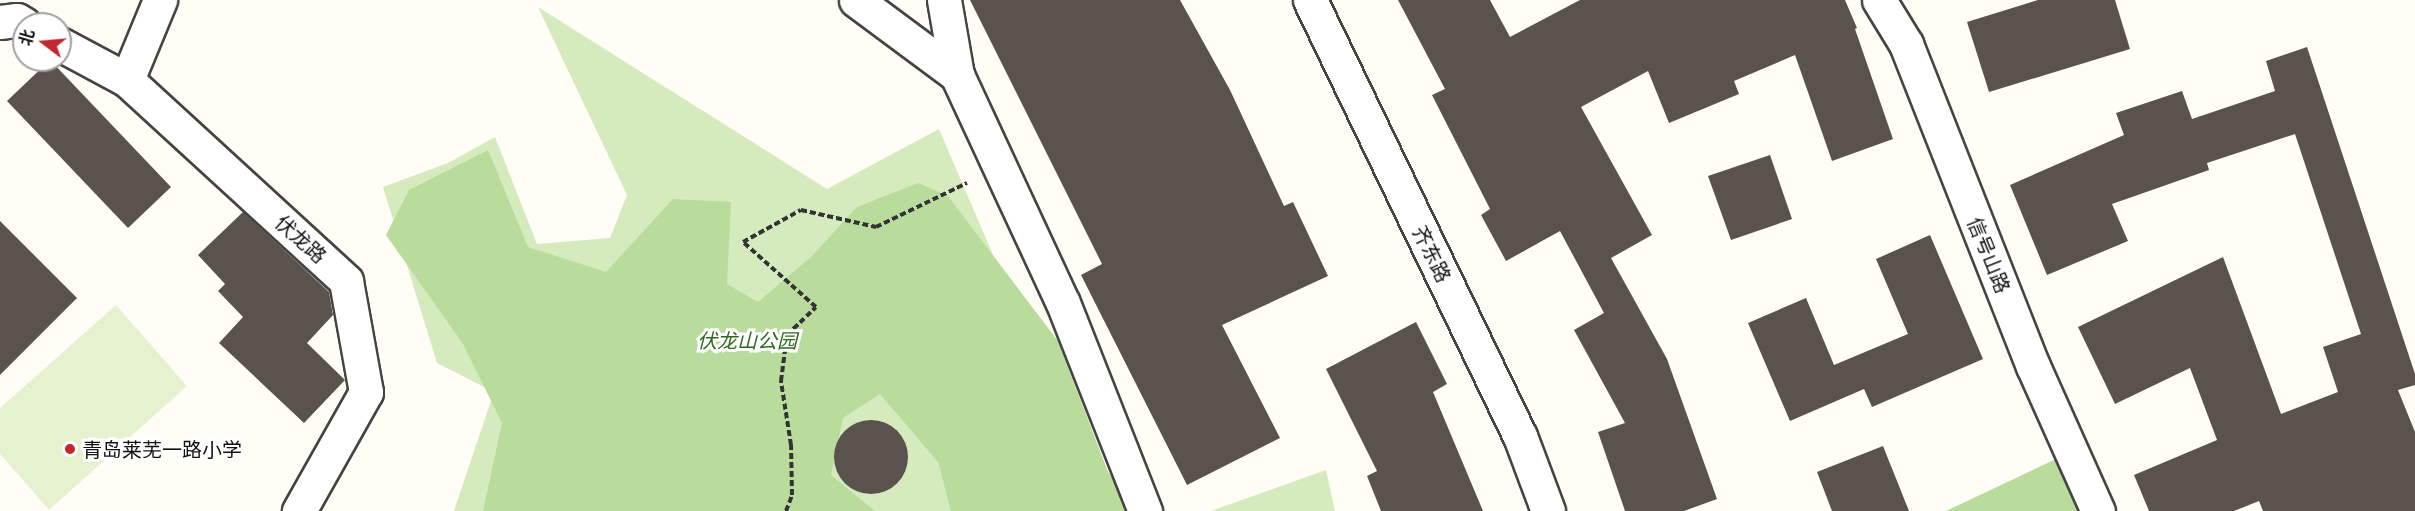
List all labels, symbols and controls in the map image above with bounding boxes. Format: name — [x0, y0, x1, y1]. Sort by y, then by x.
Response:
north arrow — [12, 12, 72, 72]
text: 北 — [15, 27, 38, 48]
street label: 伏龙路 — [271, 210, 331, 268]
street label: 信号山路 — [1963, 213, 2015, 297]
street label: 齐东路 — [1408, 222, 1456, 286]
park label: 伏龙山公园 — [697, 328, 797, 352]
place label: 青岛莱芜一路小学 — [82, 437, 242, 461]
marker: 青岛莱芜一路小学 — [63, 442, 77, 456]

